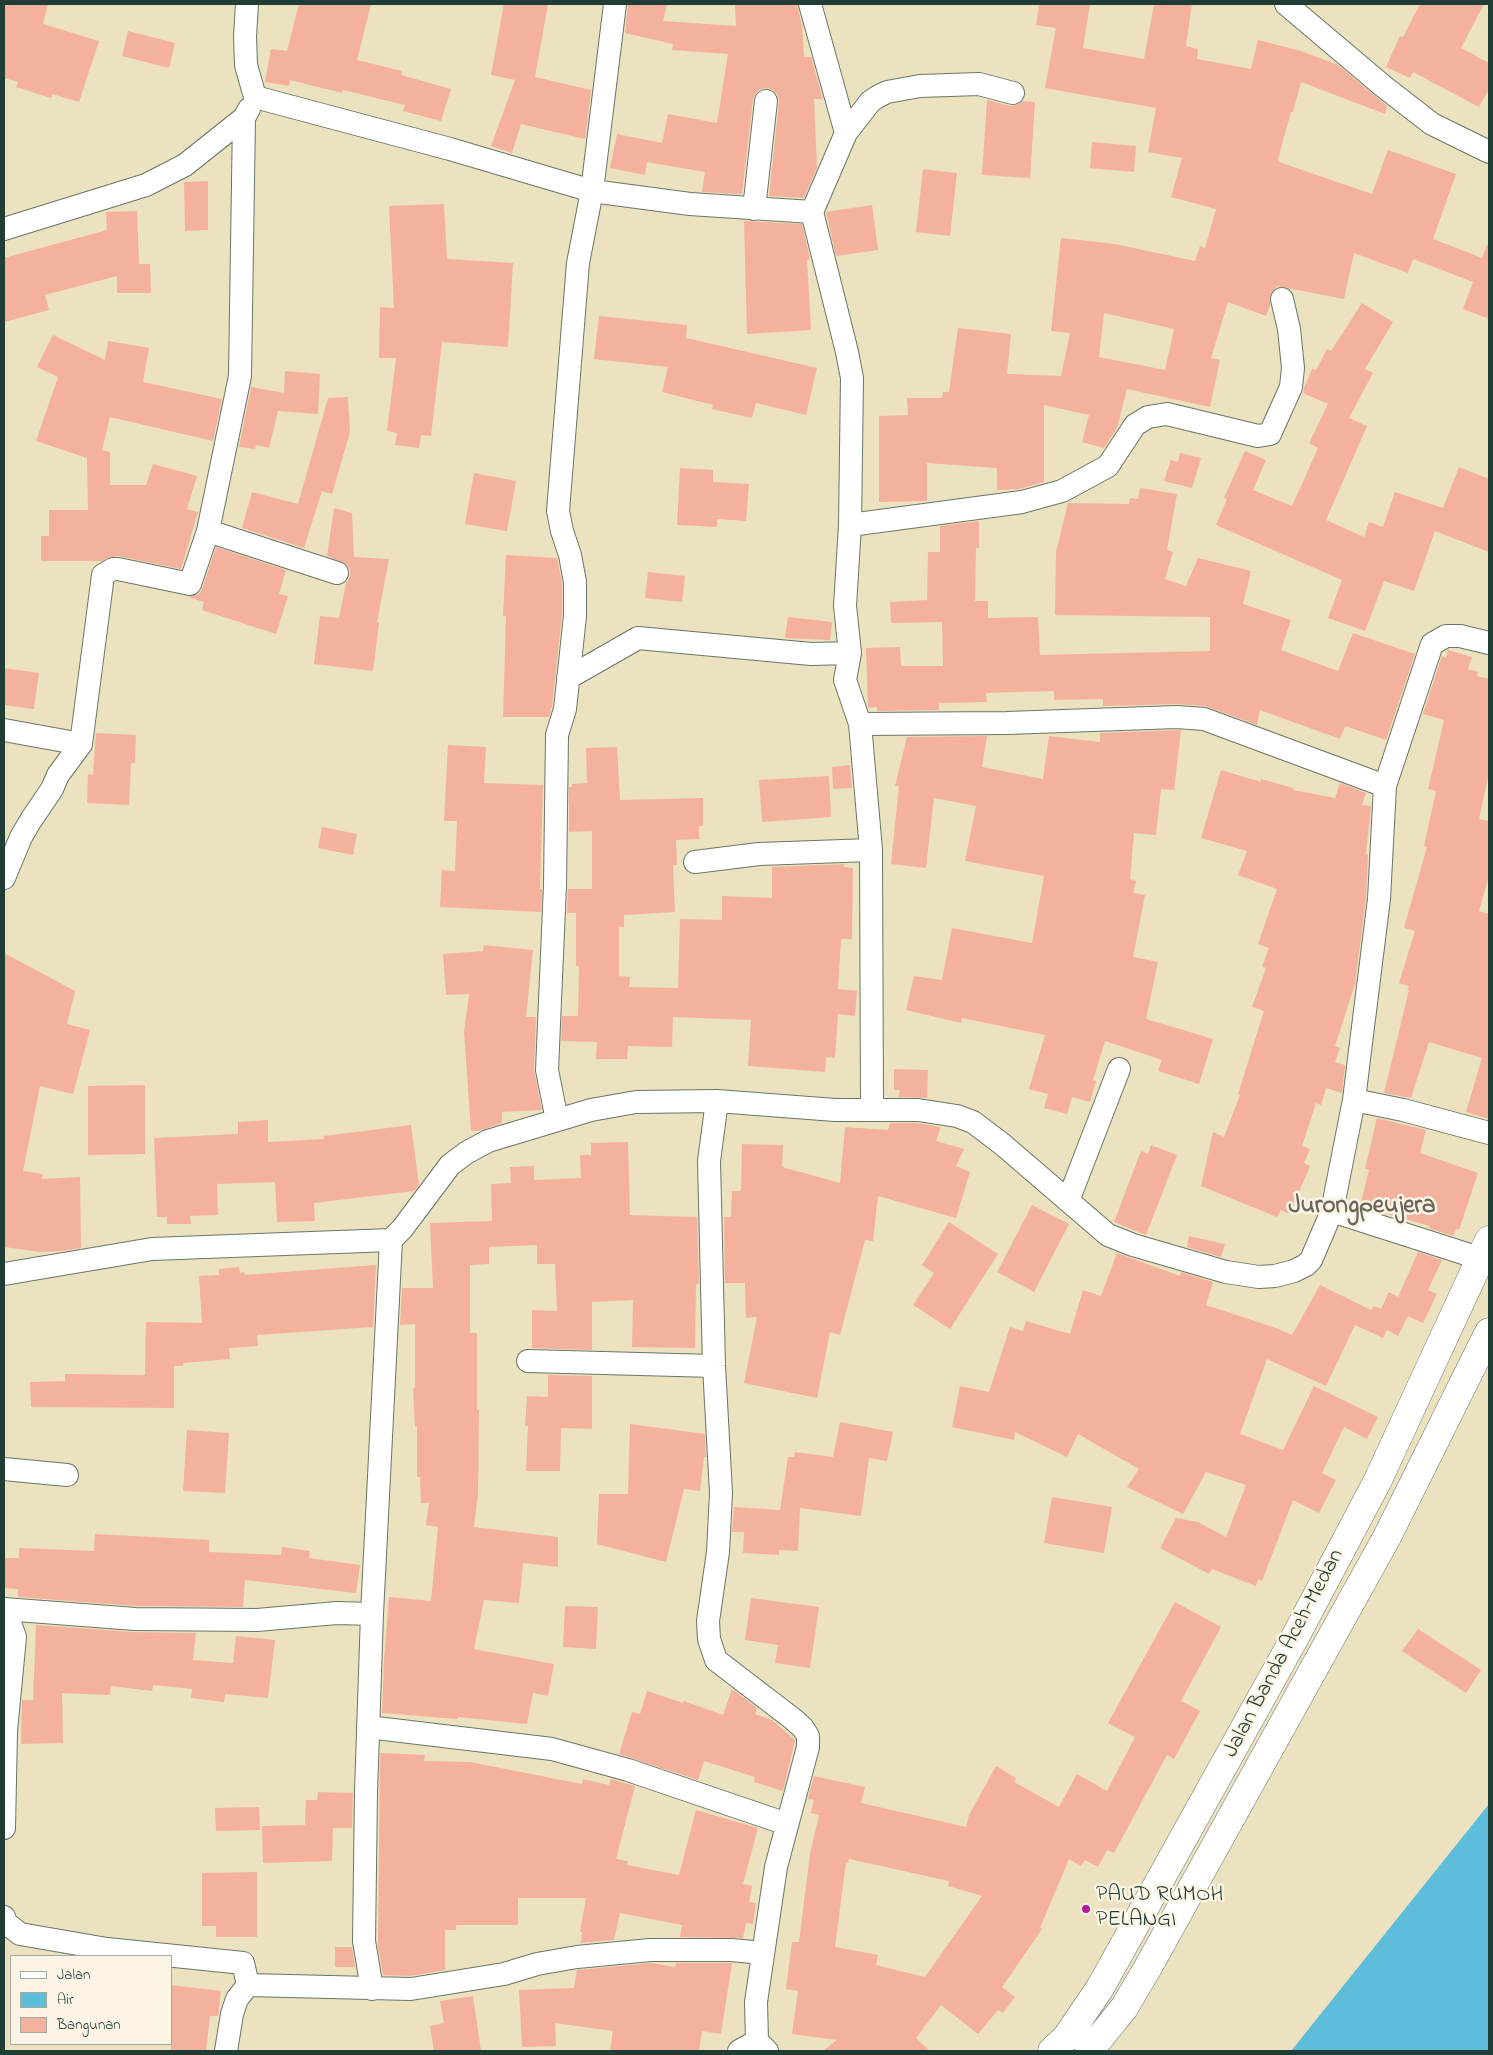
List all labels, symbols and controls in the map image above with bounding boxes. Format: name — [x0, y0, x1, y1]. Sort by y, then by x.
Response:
district label: Jurongpeujera — [1288, 1193, 1436, 1223]
street label: Jalan Banda Aceh-Medan — [1219, 1545, 1351, 1763]
place label: PAUD RUMOH PELANGI — [1096, 1883, 1223, 1934]
marker: PAUD RUMOH PELANGI — [1080, 1903, 1092, 1915]
legend — [10, 1955, 172, 2045]
text: Jalan — [57, 1964, 90, 1986]
text: Air — [57, 1989, 74, 2011]
text: Bangunan — [57, 2014, 121, 2036]

